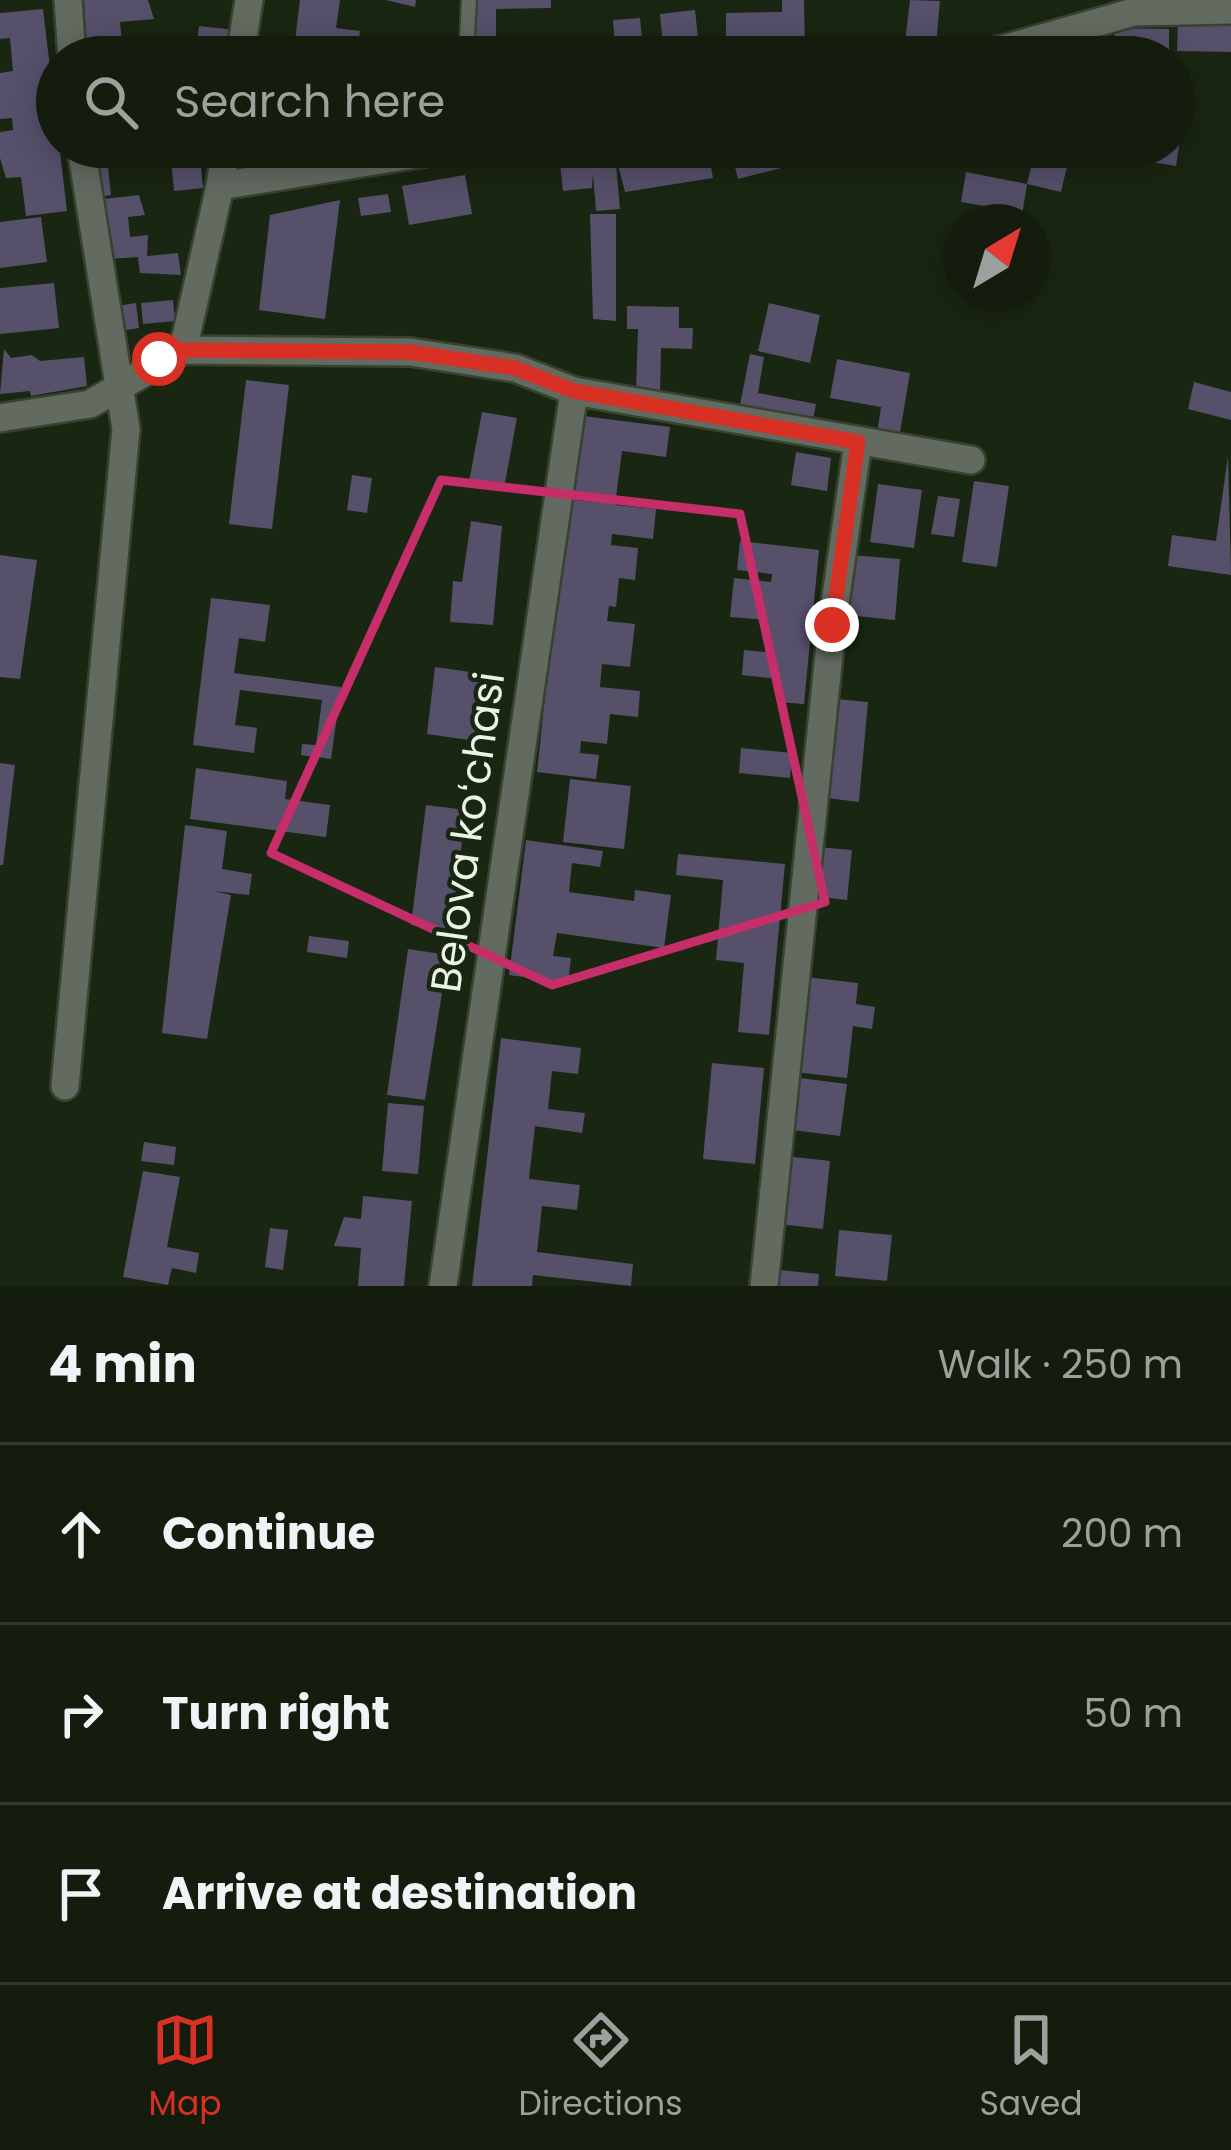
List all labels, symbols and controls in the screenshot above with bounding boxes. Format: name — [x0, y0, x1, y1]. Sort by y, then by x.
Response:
search box — [36, 36, 1195, 168]
icon: search — [78, 69, 144, 135]
text: Search here — [174, 70, 445, 133]
north arrow — [943, 204, 1051, 312]
route start — [132, 332, 186, 386]
route end — [805, 598, 859, 652]
street label: Belova koʻchasi — [416, 668, 519, 996]
text: 4 min — [48, 1328, 197, 1400]
text: Walk · 250 m — [938, 1337, 1183, 1392]
icon: ahead — [48, 1501, 114, 1567]
text: Continue — [162, 1502, 375, 1565]
text: 200 m — [1061, 1506, 1183, 1561]
icon: right — [48, 1681, 114, 1747]
text: Turn right — [162, 1682, 390, 1745]
text: 50 m — [1083, 1686, 1183, 1741]
icon: arrive — [48, 1861, 114, 1927]
text: Arrive at destination — [162, 1862, 637, 1925]
tab: Map — [149, 2007, 222, 2129]
tab: Directions — [519, 2007, 682, 2129]
tab: Saved — [980, 2007, 1082, 2129]

